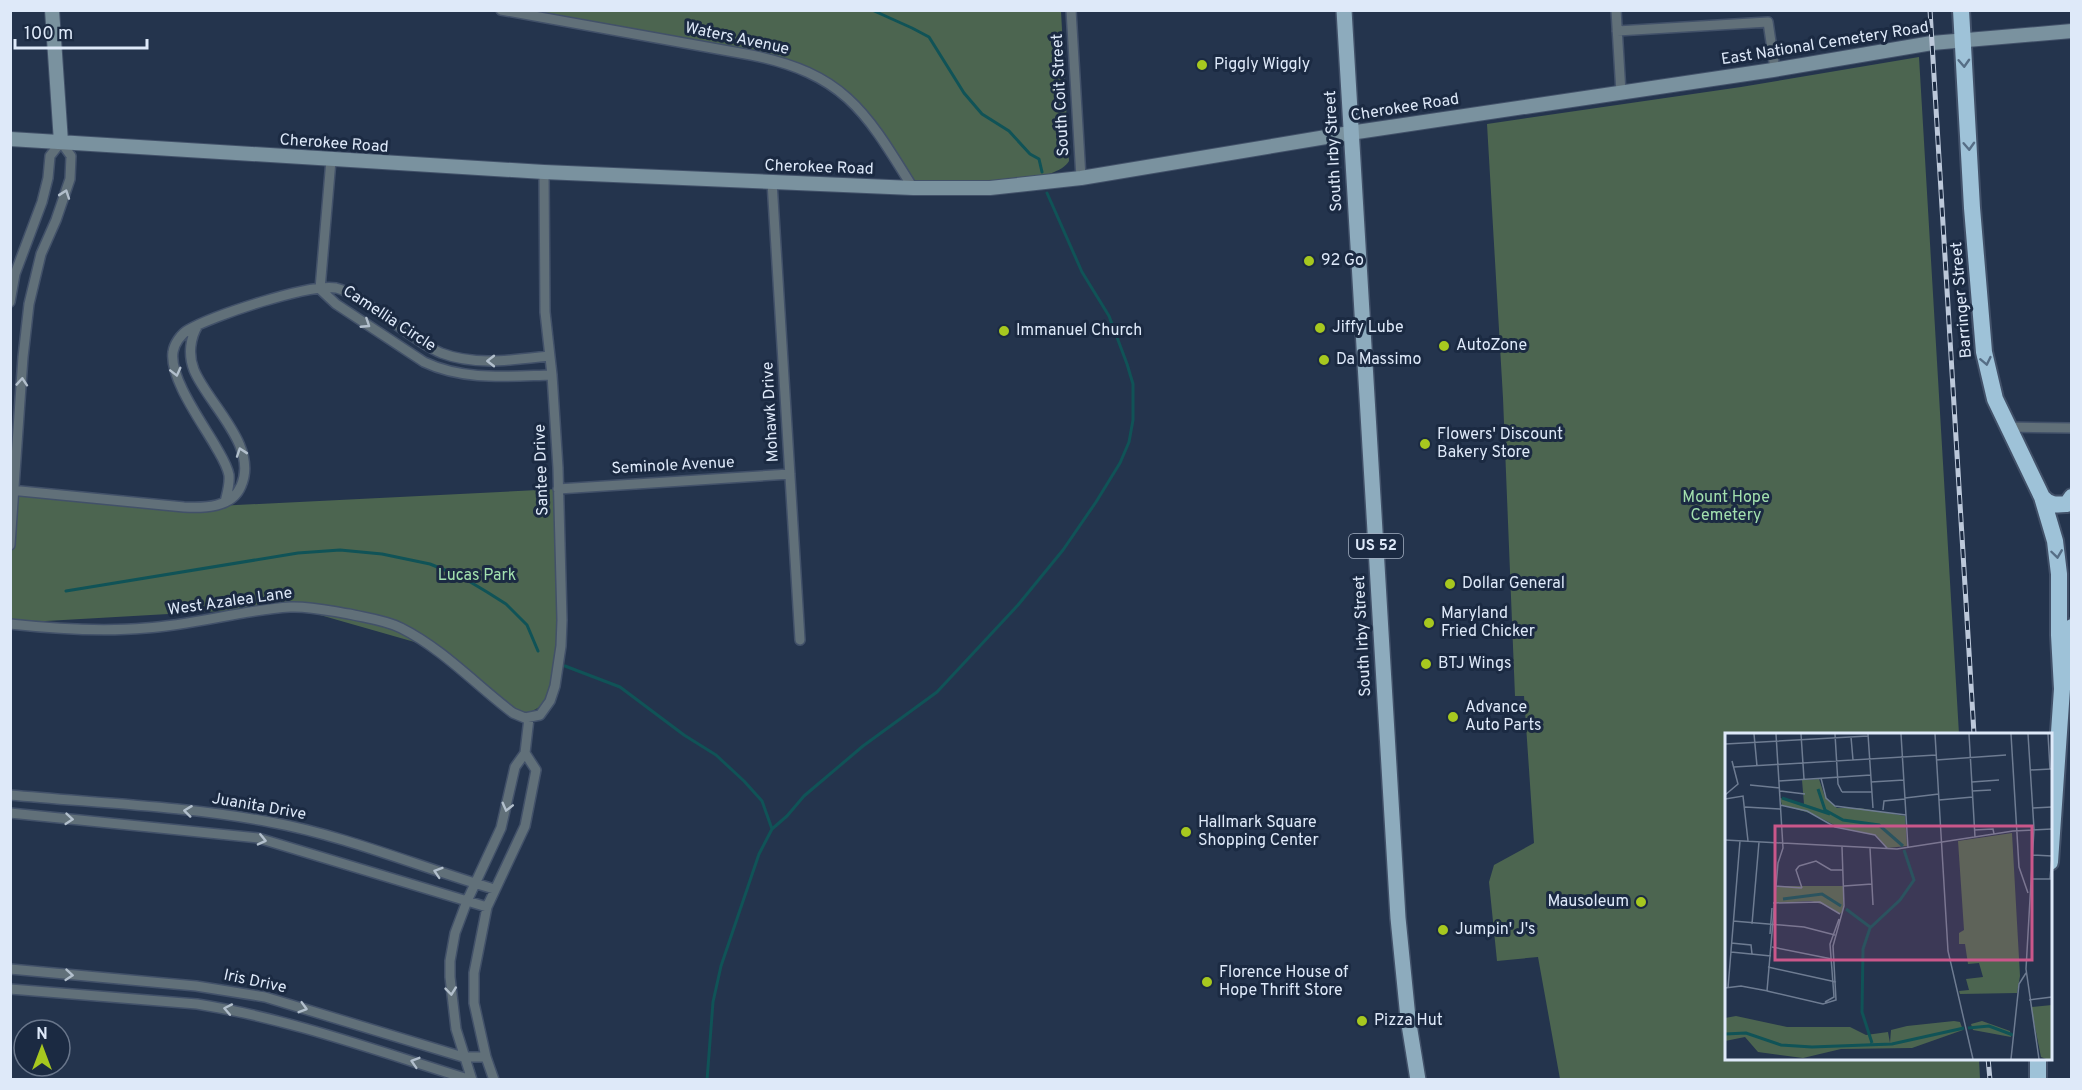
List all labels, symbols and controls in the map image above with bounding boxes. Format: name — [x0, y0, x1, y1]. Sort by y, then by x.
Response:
scale bar — [15, 12, 147, 50]
street label: Waters Avenue — [683, 18, 791, 60]
street label: East National Cemetery Road — [1720, 18, 1930, 70]
text: 100 m — [24, 23, 73, 46]
street label: South Coit Street — [1048, 33, 1074, 157]
place label: Piggly Wiggly — [1214, 55, 1310, 75]
marker: Piggly Wiggly — [1195, 58, 1209, 72]
one-way arrow — [1958, 59, 1971, 68]
street label: South Irby Street — [1321, 90, 1347, 212]
street label: Cherokee Road — [1349, 90, 1461, 126]
street label: Cherokee Road — [279, 130, 389, 158]
one-way arrow — [1962, 141, 1975, 150]
street label: Cherokee Road — [764, 156, 874, 180]
one-way arrow — [58, 189, 71, 200]
street label: Barringer Street — [1947, 241, 1977, 359]
place label: 92 Go — [1321, 251, 1364, 271]
marker: 92 Go — [1302, 254, 1316, 268]
street label: Camellia Circle — [339, 281, 439, 357]
one-way arrow — [359, 317, 370, 328]
place label: Jiffy Lube — [1332, 318, 1404, 338]
place label: Immanuel Church — [1016, 321, 1142, 341]
marker: Jiffy Lube — [1313, 321, 1327, 335]
marker: Immanuel Church — [997, 324, 1011, 338]
place label: AutoZone — [1456, 336, 1527, 356]
marker: AutoZone — [1437, 339, 1451, 353]
place label: Da Massimo — [1336, 350, 1421, 370]
marker: Da Massimo — [1317, 353, 1331, 367]
one-way arrow — [486, 355, 495, 367]
one-way arrow — [1978, 356, 1991, 366]
street label: Mohawk Drive — [758, 361, 784, 463]
one-way arrow — [169, 366, 182, 376]
one-way arrow — [15, 378, 28, 387]
street label: Santee Drive — [530, 424, 554, 516]
place label: Flowers' Discount Bakery Store — [1437, 425, 1563, 463]
marker: Flowers' Discount Bakery Store — [1418, 437, 1432, 451]
one-way arrow — [236, 448, 249, 458]
street label: Seminole Avenue — [611, 453, 735, 479]
park label: Mount Hope Cemetery — [1682, 488, 1770, 526]
road number: US 52 — [1349, 534, 1403, 558]
one-way arrow — [2050, 549, 2062, 558]
park label: Lucas Park — [438, 566, 516, 586]
place label: Dollar General — [1462, 574, 1565, 594]
street label: South Irby Street — [1350, 575, 1376, 697]
marker: Dollar General — [1443, 577, 1457, 591]
street label: West Azalea Lane — [166, 583, 294, 621]
place label: Maryland Fried Chicker — [1441, 604, 1535, 642]
marker: Maryland Fried Chicker — [1422, 616, 1436, 630]
place label: BTJ Wings — [1438, 654, 1511, 674]
marker: BTJ Wings — [1419, 657, 1433, 671]
place label: Advance Auto Parts — [1465, 698, 1542, 736]
marker: Advance Auto Parts — [1446, 710, 1460, 724]
inset map — [1725, 733, 2052, 1060]
street label: Juanita Drive — [210, 789, 308, 825]
one-way arrow — [502, 802, 515, 812]
one-way arrow — [184, 805, 193, 817]
one-way arrow — [64, 812, 73, 825]
place label: Hallmark Square Shopping Center — [1198, 813, 1319, 851]
marker: Hallmark Square Shopping Center — [1179, 825, 1193, 839]
one-way arrow — [257, 832, 267, 845]
one-way arrow — [433, 866, 444, 879]
place label: Mausoleum — [1547, 892, 1629, 912]
marker: Mausoleum — [1634, 895, 1648, 909]
place label: Jumpin' J's — [1455, 920, 1536, 940]
marker: Jumpin' J's — [1436, 923, 1450, 937]
place label: Florence House of Hope Thrift Store — [1219, 963, 1349, 1001]
street label: Iris Drive — [222, 966, 288, 998]
one-way arrow — [64, 968, 73, 981]
marker: Florence House of Hope Thrift Store — [1200, 975, 1214, 989]
one-way arrow — [444, 987, 457, 996]
one-way arrow — [297, 1001, 308, 1013]
one-way arrow — [223, 1003, 233, 1016]
place label: Pizza Hut — [1374, 1011, 1443, 1031]
marker: Pizza Hut — [1355, 1014, 1369, 1028]
north arrow — [12, 1018, 72, 1078]
text: N — [36, 1025, 48, 1045]
one-way arrow — [410, 1057, 421, 1070]

